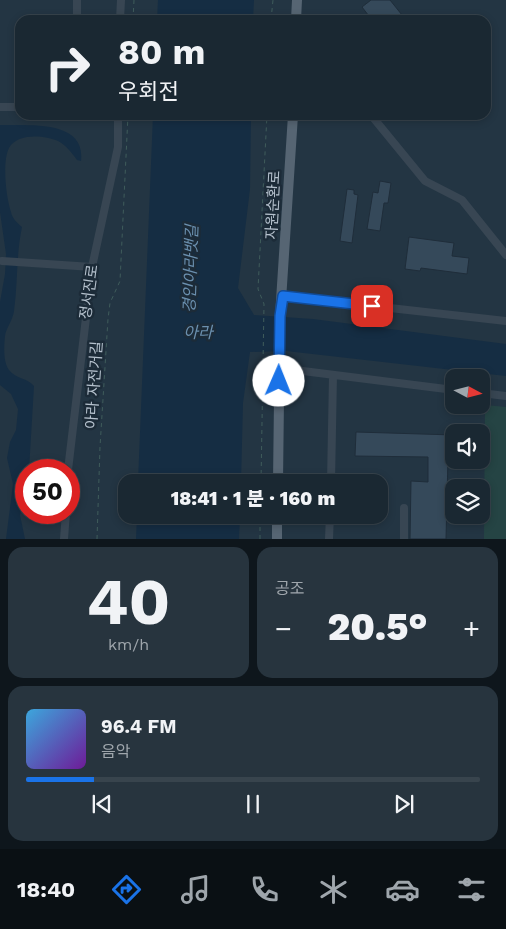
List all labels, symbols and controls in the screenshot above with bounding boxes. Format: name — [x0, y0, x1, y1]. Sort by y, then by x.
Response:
text: 80 m — [118, 31, 205, 73]
icon: right — [35, 35, 100, 100]
text: 우회전 — [118, 79, 179, 104]
street label: 자원순환로 — [262, 170, 284, 240]
water label: 경인아라뱃길 — [179, 223, 202, 313]
street label: 정서진로 — [76, 263, 102, 321]
pin — [351, 285, 393, 327]
icon: arrive — [358, 292, 386, 320]
water label: 아라 — [183, 323, 215, 342]
street label: 아라 자전거길 — [82, 341, 106, 429]
position arrow — [252, 354, 304, 406]
north arrow — [445, 369, 490, 414]
map controls — [445, 369, 490, 524]
button: sound — [445, 424, 490, 469]
speed limit sign: 50 — [15, 459, 80, 524]
button: layers — [445, 479, 490, 524]
text: 18:41 · 1 분 · 160 m — [171, 487, 335, 510]
text: 40 — [87, 564, 170, 640]
text: 공조 — [275, 579, 304, 598]
text: 20.5° — [327, 605, 428, 649]
text: − — [275, 612, 292, 645]
text: + — [463, 612, 480, 645]
text: km/h — [108, 635, 149, 654]
text: 96.4 FM — [101, 715, 176, 738]
text: 음악 — [101, 742, 130, 761]
icon: previous — [88, 790, 116, 818]
icon: pause — [239, 790, 267, 818]
icon: next — [390, 790, 418, 818]
icon: directions — [109, 872, 144, 907]
icon: music — [178, 872, 213, 907]
icon: phone — [247, 872, 282, 907]
icon: climate — [316, 872, 351, 907]
icon: car — [385, 872, 420, 907]
icon: filters — [454, 872, 489, 907]
text: 18:40 — [17, 877, 75, 902]

